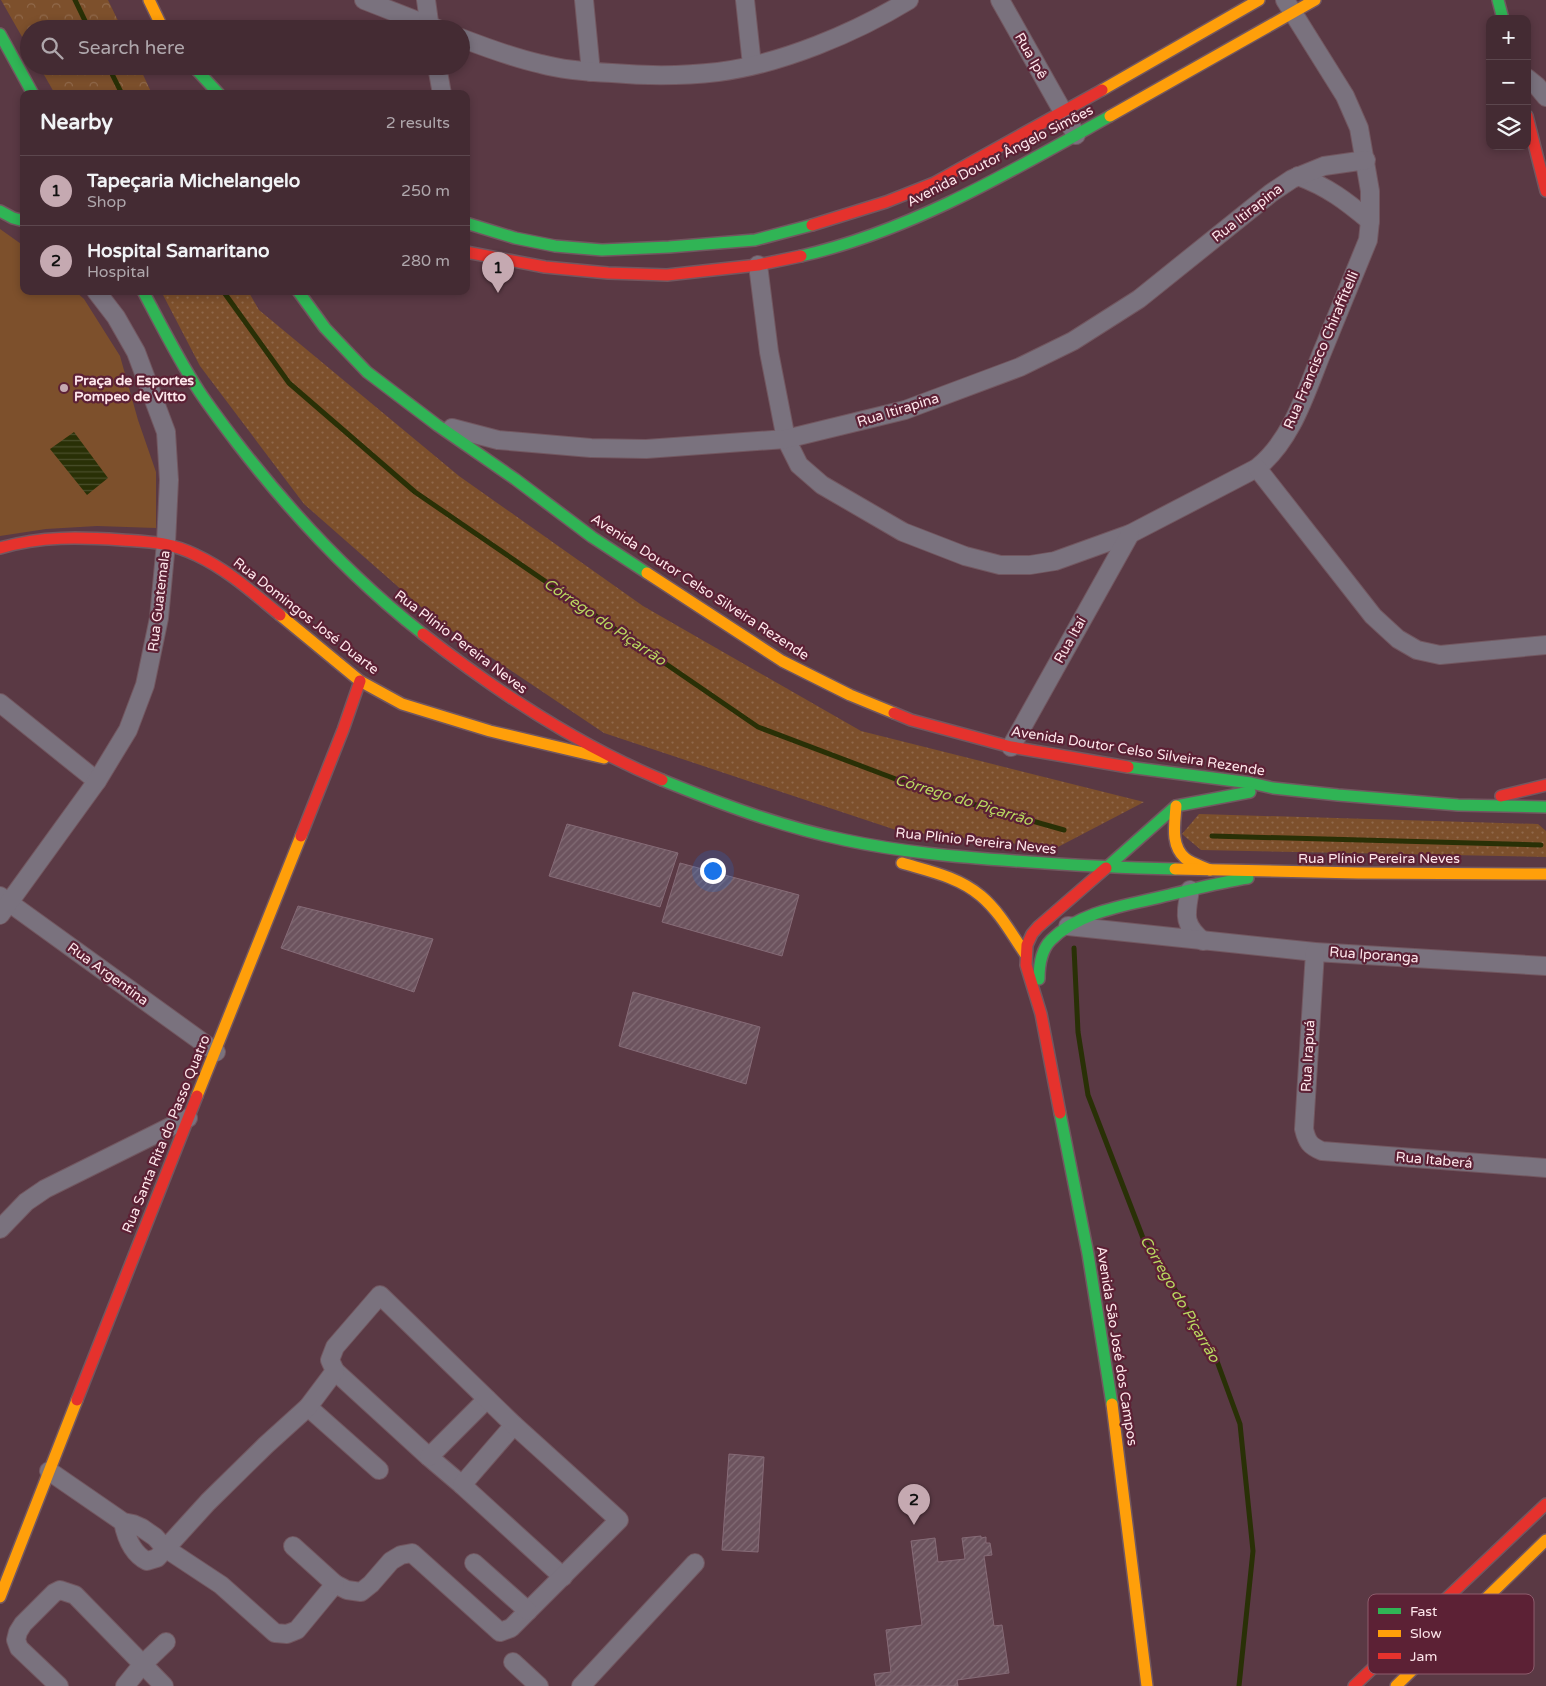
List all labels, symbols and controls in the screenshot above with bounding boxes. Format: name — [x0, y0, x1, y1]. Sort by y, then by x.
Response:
map controls — [1486, 15, 1531, 150]
button: + — [1486, 15, 1531, 60]
search box — [20, 20, 470, 75]
street label: Rua Ipê — [1011, 30, 1051, 82]
icon: search — [38, 34, 66, 62]
text: Search here — [78, 37, 185, 59]
button: − — [1486, 60, 1531, 105]
street label: Avenida Doutor Ângelo Simões — [904, 101, 1096, 211]
button: layers — [1486, 105, 1531, 150]
text: Nearby — [40, 110, 113, 135]
text: 2 results — [386, 113, 450, 133]
text: Tapeçaria Michelangelo — [87, 170, 300, 192]
street label: Rua Itirapina — [1208, 180, 1286, 246]
text: 1 — [51, 181, 61, 201]
text: 250 m — [401, 181, 450, 201]
text: Shop — [87, 192, 126, 212]
text: Hospital Samaritano — [87, 240, 270, 262]
text: 2 — [51, 251, 61, 271]
text: 280 m — [401, 251, 450, 271]
pin: 1 — [482, 252, 514, 293]
text: Hospital — [87, 262, 149, 282]
street label: Rua Francisco Chiraffitelli — [1280, 268, 1362, 432]
place label: Praça de Esportes Pompeo de Vitto — [74, 372, 194, 405]
marker: Praça de Esportes Pompeo de Vitto — [58, 382, 70, 394]
street label: Rua Itirapina — [855, 390, 941, 430]
street label: Avenida Doutor Celso Silveira Rezende — [588, 510, 812, 664]
street label: Rua Guatemala — [144, 549, 174, 653]
street label: Rua Domingos José Duarte — [230, 554, 382, 678]
water label: Córrego do Piçarrão — [541, 574, 670, 670]
street label: Rua Plínio Pereira Neves — [391, 586, 531, 698]
street label: Rua Itaí — [1050, 613, 1090, 666]
street label: Avenida Doutor Celso Silveira Rezende — [1010, 723, 1266, 779]
water label: Córrego do Piçarrão — [893, 770, 1036, 830]
street label: Rua Plínio Pereira Neves — [895, 824, 1058, 858]
street label: Rua Plínio Pereira Neves — [1298, 850, 1460, 867]
your location — [700, 858, 726, 884]
street label: Rua Argentina — [64, 939, 152, 1009]
street label: Rua Iporanga — [1329, 943, 1419, 967]
street label: Rua Irapuá — [1298, 1019, 1318, 1093]
street label: Rua Santa Rita do Passo Quatro — [118, 1033, 214, 1235]
street label: Rua Itaberá — [1395, 1148, 1473, 1172]
water label: Córrego do Piçarrão — [1136, 1232, 1224, 1366]
street label: Avenida São José dos Campos — [1093, 1245, 1141, 1447]
pin: 2 — [898, 1484, 930, 1525]
legend — [1368, 1594, 1534, 1674]
text: Fast — [1410, 1603, 1438, 1620]
text: Slow — [1410, 1625, 1442, 1642]
text: Jam — [1410, 1648, 1437, 1665]

